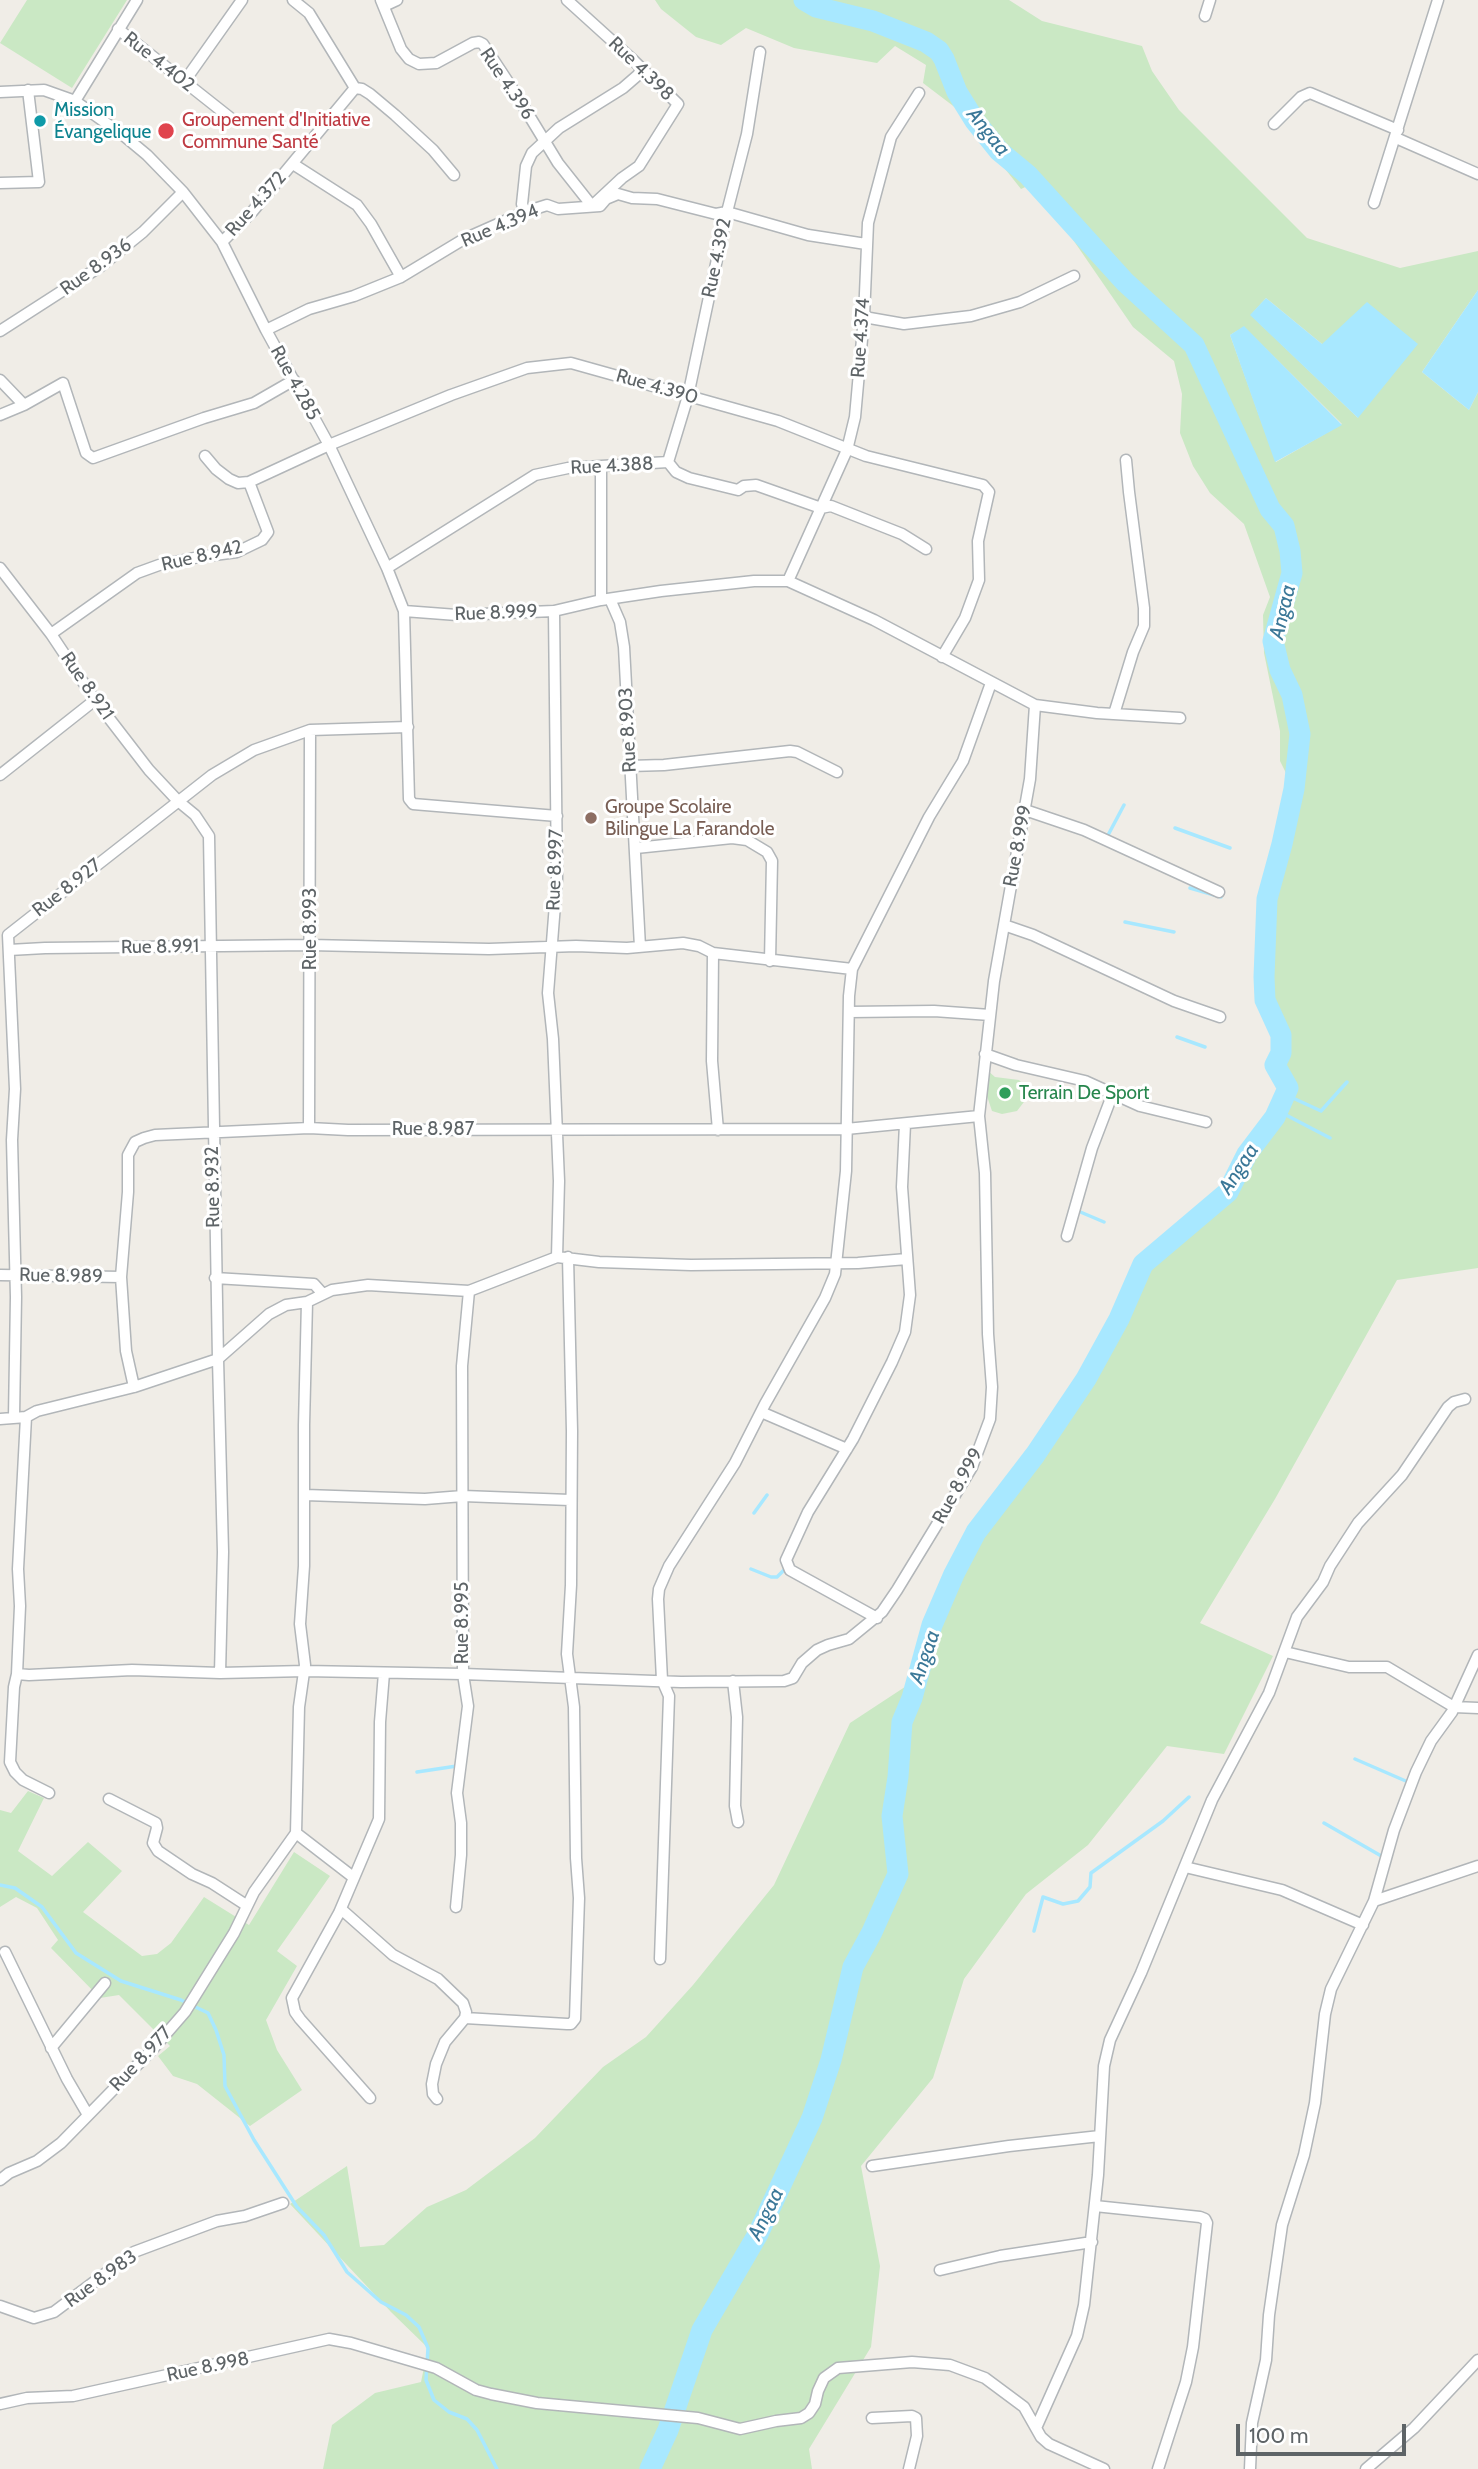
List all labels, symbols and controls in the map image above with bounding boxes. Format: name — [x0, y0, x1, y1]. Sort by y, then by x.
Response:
street label: Rue 4.402 — [119, 27, 199, 97]
street label: Rue 4.398 — [603, 32, 679, 106]
street label: Rue 4.396 — [475, 44, 539, 124]
place label: Mission Évangelique — [54, 99, 151, 143]
water label: Angaa — [961, 103, 1015, 161]
place label: Groupement d'Initiative Commune Santé — [182, 109, 370, 153]
marker: Mission Évangelique — [32, 113, 48, 129]
marker: Groupement d'Initiative Commune Santé — [156, 121, 176, 141]
street label: Rue 4.372 — [221, 167, 291, 241]
street label: Rue 4.394 — [458, 200, 542, 252]
street label: Rue 4.392 — [697, 216, 737, 300]
street label: Rue 8.936 — [56, 234, 136, 300]
street label: Rue 4.374 — [847, 297, 875, 379]
street label: Rue 4.285 — [265, 342, 325, 424]
street label: Rue 4.390 — [613, 364, 701, 410]
street label: Rue 4.388 — [570, 452, 654, 480]
street label: Rue 8.942 — [159, 536, 245, 576]
water label: Angaa — [1265, 582, 1301, 642]
street label: Rue 8.999 — [454, 600, 538, 626]
street label: Rue 8.921 — [55, 648, 119, 724]
street label: Rue 8.903 — [614, 687, 642, 773]
place label: Groupe Scolaire Bilingue La Farandole — [605, 796, 774, 840]
street label: Rue 8.999 — [999, 803, 1037, 889]
marker: Groupe Scolaire Bilingue La Farandole — [583, 810, 599, 826]
street label: Rue 8.997 — [542, 829, 568, 911]
street label: Rue 8.927 — [28, 854, 106, 922]
street label: Rue 8.993 — [299, 888, 321, 970]
street label: Rue 8.991 — [121, 935, 199, 959]
place label: Terrain De Sport — [1019, 1082, 1149, 1104]
marker: Terrain De Sport — [997, 1085, 1013, 1101]
street label: Rue 8.987 — [392, 1118, 474, 1140]
water label: Angaa — [1213, 1139, 1265, 1199]
street label: Rue 8.932 — [201, 1146, 225, 1228]
street label: Rue 8.989 — [19, 1264, 103, 1288]
street label: Rue 8.999 — [928, 1444, 988, 1528]
street label: Rue 8.995 — [451, 1582, 473, 1664]
water label: Angaa — [904, 1627, 946, 1687]
street label: Rue 8.977 — [105, 2022, 177, 2096]
water label: Angaa — [743, 2184, 789, 2244]
street label: Rue 8.983 — [61, 2245, 141, 2313]
street label: Rue 8.998 — [165, 2347, 251, 2387]
scale bar — [1240, 2410, 1410, 2454]
text: 100 m — [1249, 2423, 1308, 2448]

